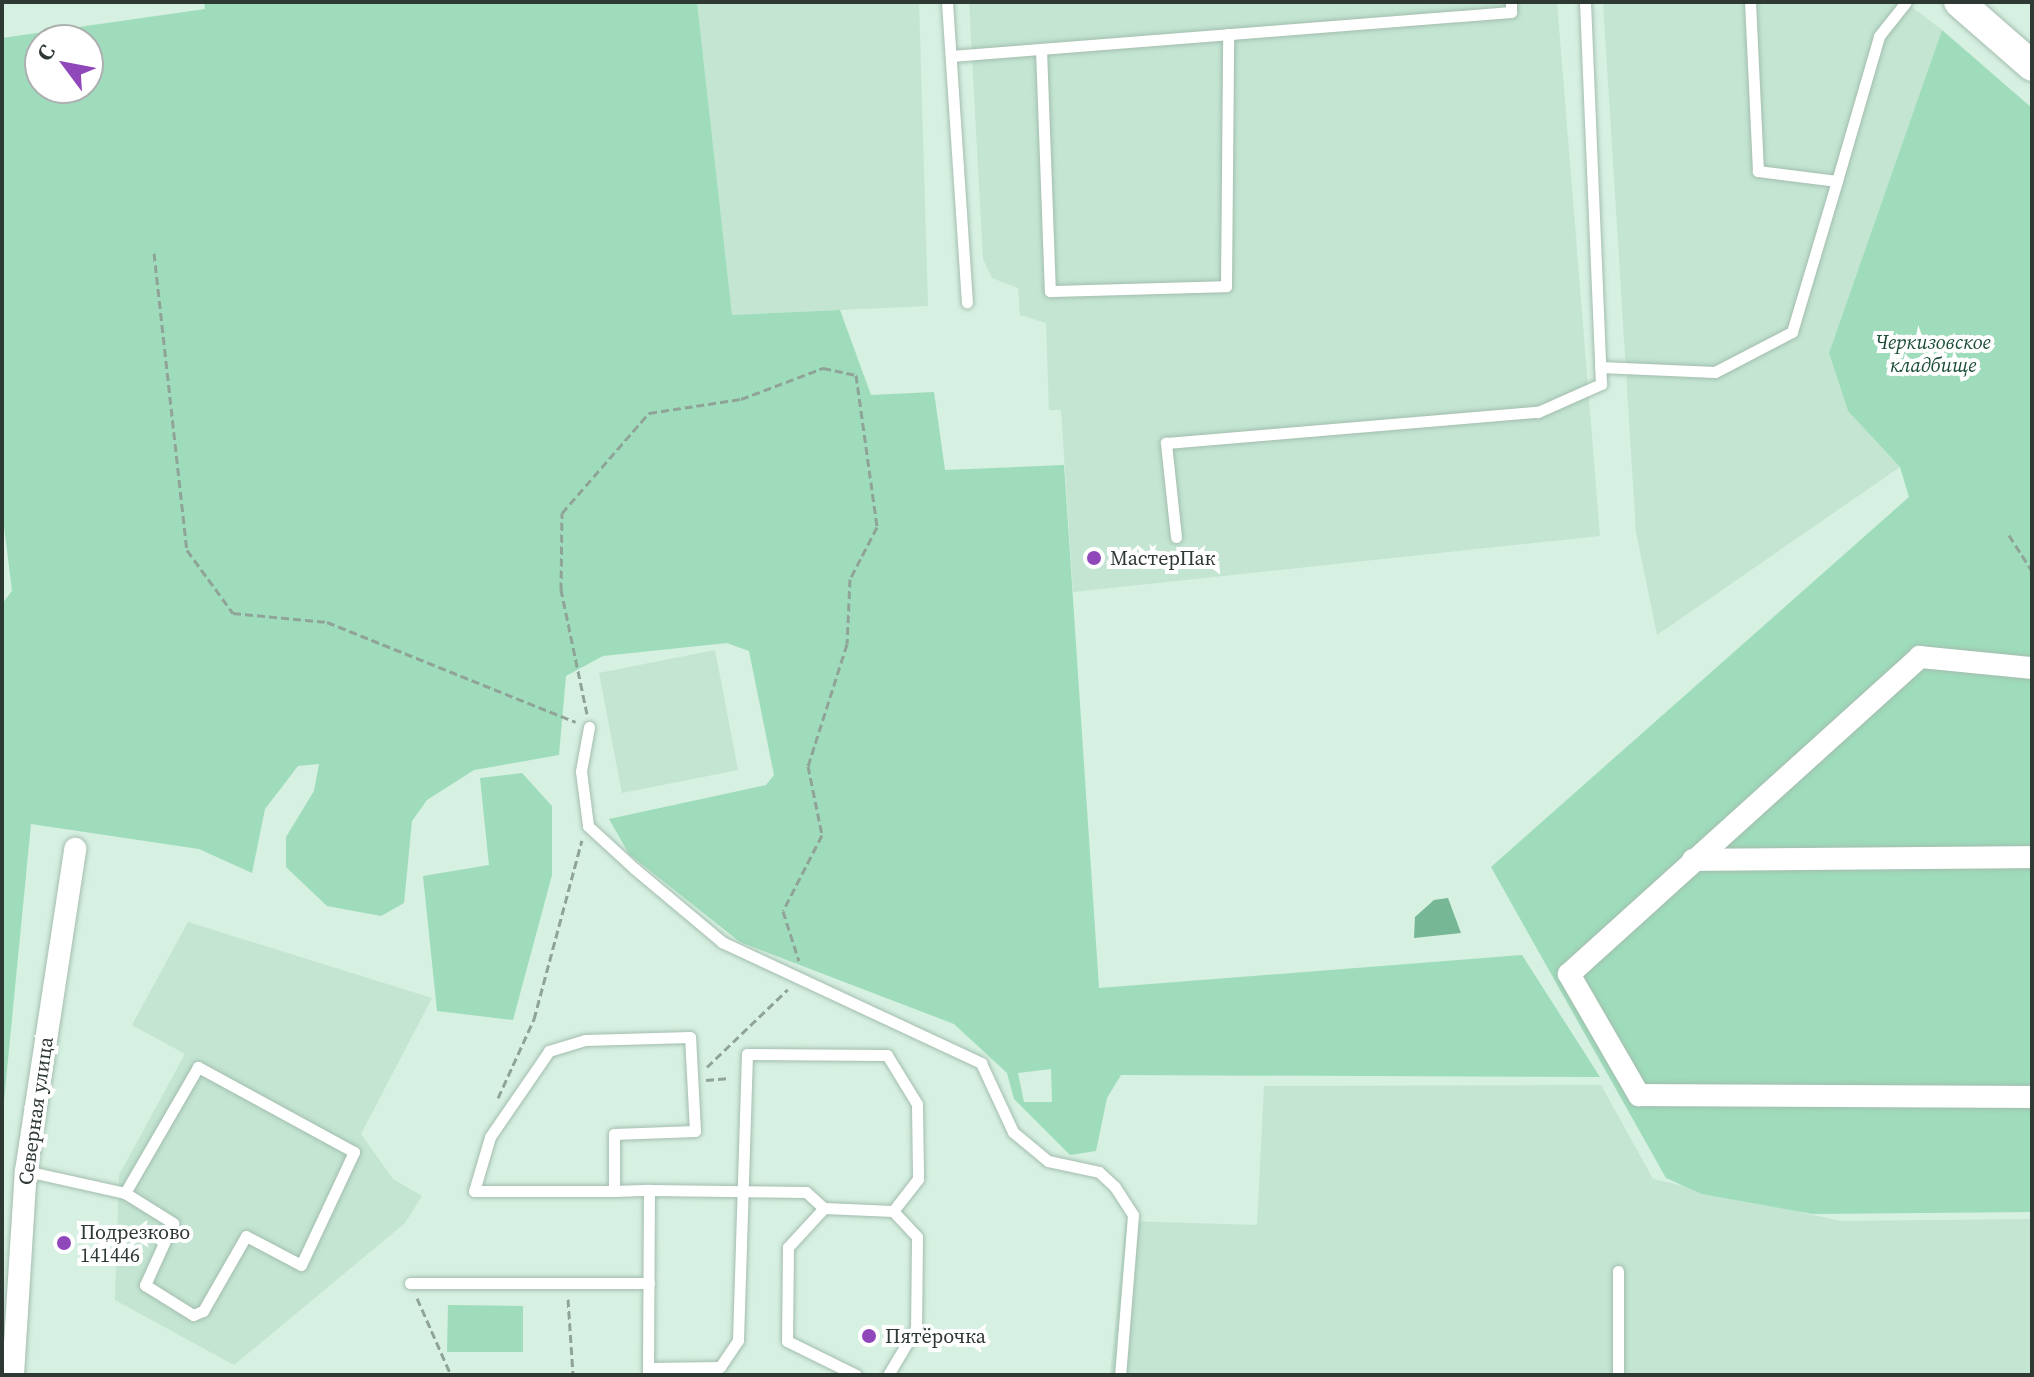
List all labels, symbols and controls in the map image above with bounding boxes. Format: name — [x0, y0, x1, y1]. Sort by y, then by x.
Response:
north arrow — [24, 24, 104, 104]
text: С — [29, 39, 62, 66]
park label: Черкизовское кладбище — [1875, 330, 1991, 377]
place label: МастерПак — [1110, 546, 1216, 570]
marker: МастерПак — [1085, 549, 1103, 567]
street label: Северная улица — [14, 1035, 58, 1187]
place label: Подрезково 141446 — [80, 1220, 190, 1267]
marker: Подрезково 141446 — [55, 1234, 73, 1252]
place label: Пятёрочка — [885, 1324, 986, 1348]
marker: Пятёрочка — [860, 1327, 878, 1345]

